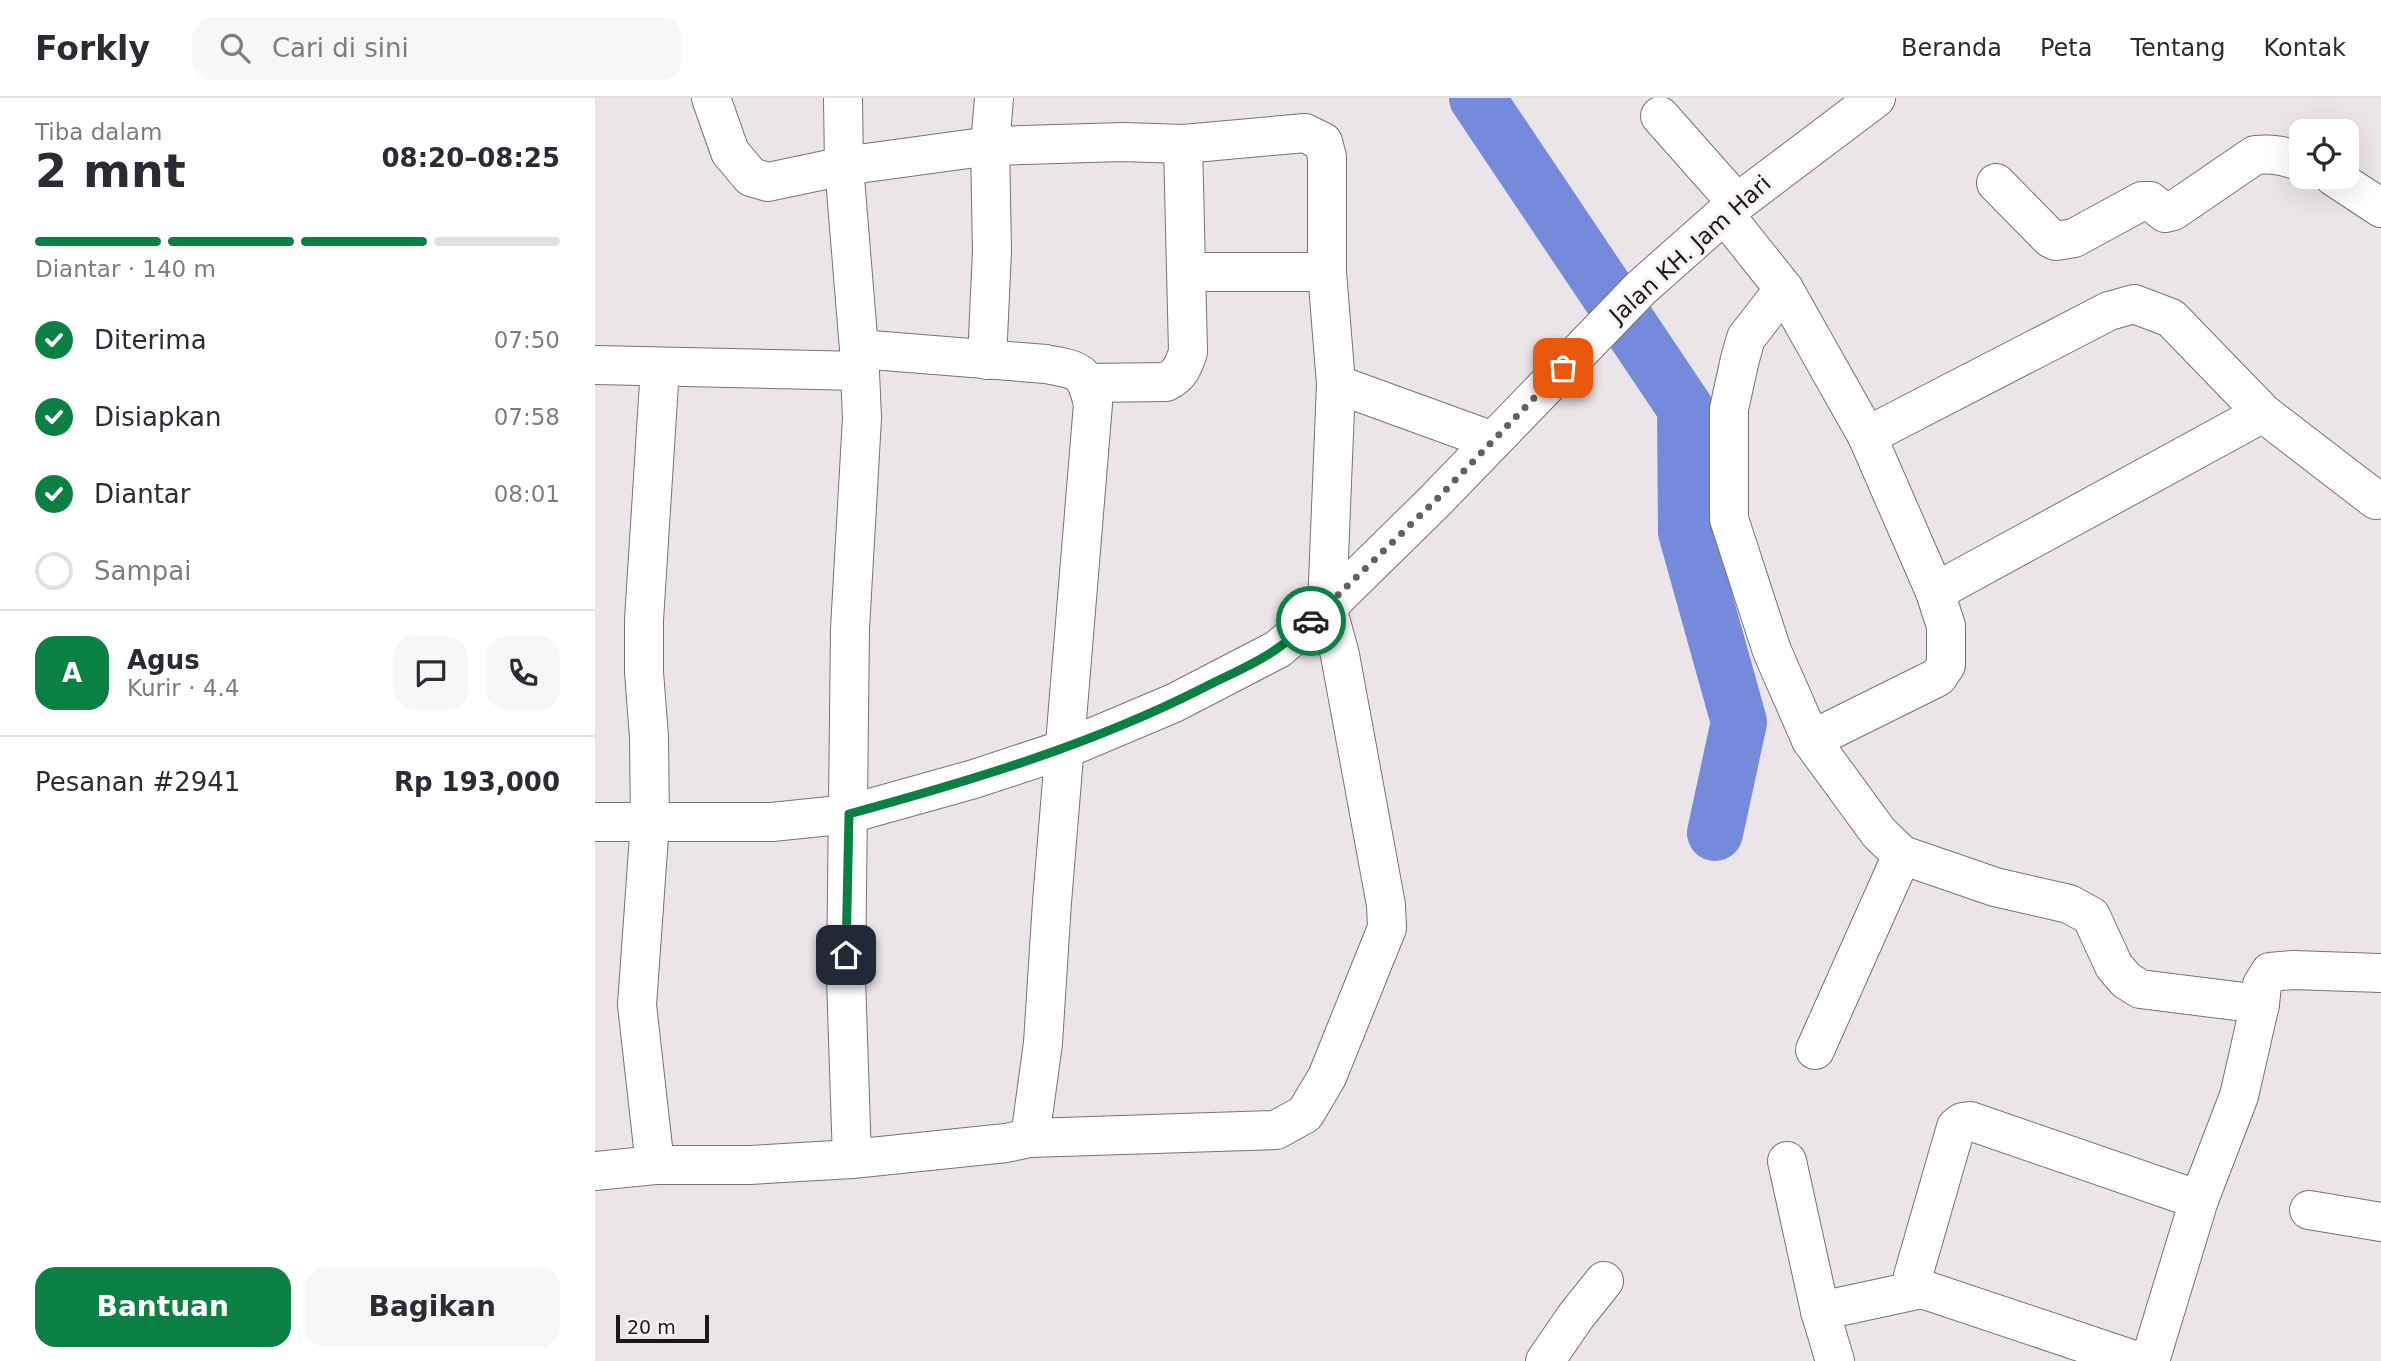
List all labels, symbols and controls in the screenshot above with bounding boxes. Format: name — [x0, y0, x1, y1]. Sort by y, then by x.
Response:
search box — [192, 17, 682, 80]
text: Forkly — [35, 29, 150, 68]
icon: search — [216, 29, 254, 67]
text: Cari di sini — [272, 33, 409, 63]
text: Beranda — [1901, 34, 2002, 62]
text: Peta — [2040, 34, 2092, 62]
text: Tentang — [2130, 34, 2226, 62]
text: Kontak — [2264, 34, 2346, 62]
text: Tiba dalam — [35, 119, 162, 145]
map controls — [2289, 119, 2359, 189]
button: locate — [2289, 119, 2359, 189]
text: 08:20–08:25 — [381, 143, 560, 173]
text: 2 mnt — [35, 144, 186, 198]
street label: Jalan KH. Jam Hari — [1603, 170, 1776, 329]
text: Diantar · 140 m — [35, 256, 216, 282]
icon: check — [35, 321, 73, 359]
text: Diterima — [94, 325, 207, 355]
text: 07:50 — [494, 327, 560, 353]
pin — [1533, 338, 1593, 398]
icon: bag — [1544, 349, 1582, 387]
icon: check — [35, 398, 73, 436]
text: Disiapkan — [94, 402, 221, 432]
text: 07:58 — [494, 404, 560, 430]
icon: check — [35, 475, 73, 513]
text: Diantar — [94, 479, 190, 509]
text: 08:01 — [494, 481, 560, 507]
text: Sampai — [94, 556, 191, 586]
courier — [1276, 586, 1346, 656]
icon: car — [1292, 602, 1330, 640]
button: chat — [394, 636, 468, 710]
button: phone — [486, 636, 560, 710]
text: Agus — [127, 645, 200, 675]
text: A — [62, 658, 82, 688]
text: Kurir · 4.4 — [127, 675, 239, 701]
text: Pesanan #2941 — [35, 767, 240, 797]
text: Rp 193,000 — [394, 767, 560, 797]
pin — [816, 925, 876, 985]
icon: home — [827, 936, 865, 974]
button: Bantuan — [35, 1267, 291, 1347]
button: Bagikan — [305, 1267, 560, 1347]
scale bar — [616, 1312, 709, 1344]
text: 20 m — [627, 1316, 676, 1338]

